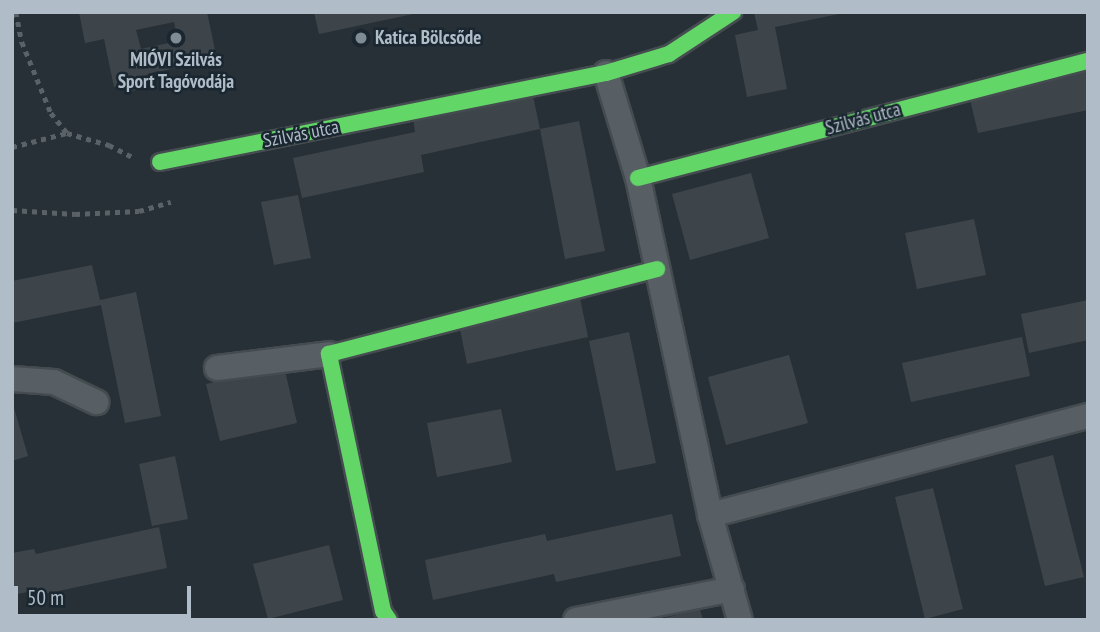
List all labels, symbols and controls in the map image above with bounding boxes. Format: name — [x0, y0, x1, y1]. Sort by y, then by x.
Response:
place label: Katica Bölcsőde — [375, 27, 481, 49]
marker: MIÓVI Szilvás Sport Tagóvodája — [168, 30, 184, 46]
marker: Katica Bölcsőde — [353, 30, 369, 46]
place label: MIÓVI Szilvás Sport Tagóvodája — [117, 49, 235, 93]
street label: Szilvás utca — [823, 98, 903, 140]
street label: Szilvás utca — [261, 115, 341, 153]
scale bar — [18, 572, 194, 616]
text: 50 m — [27, 584, 64, 611]

